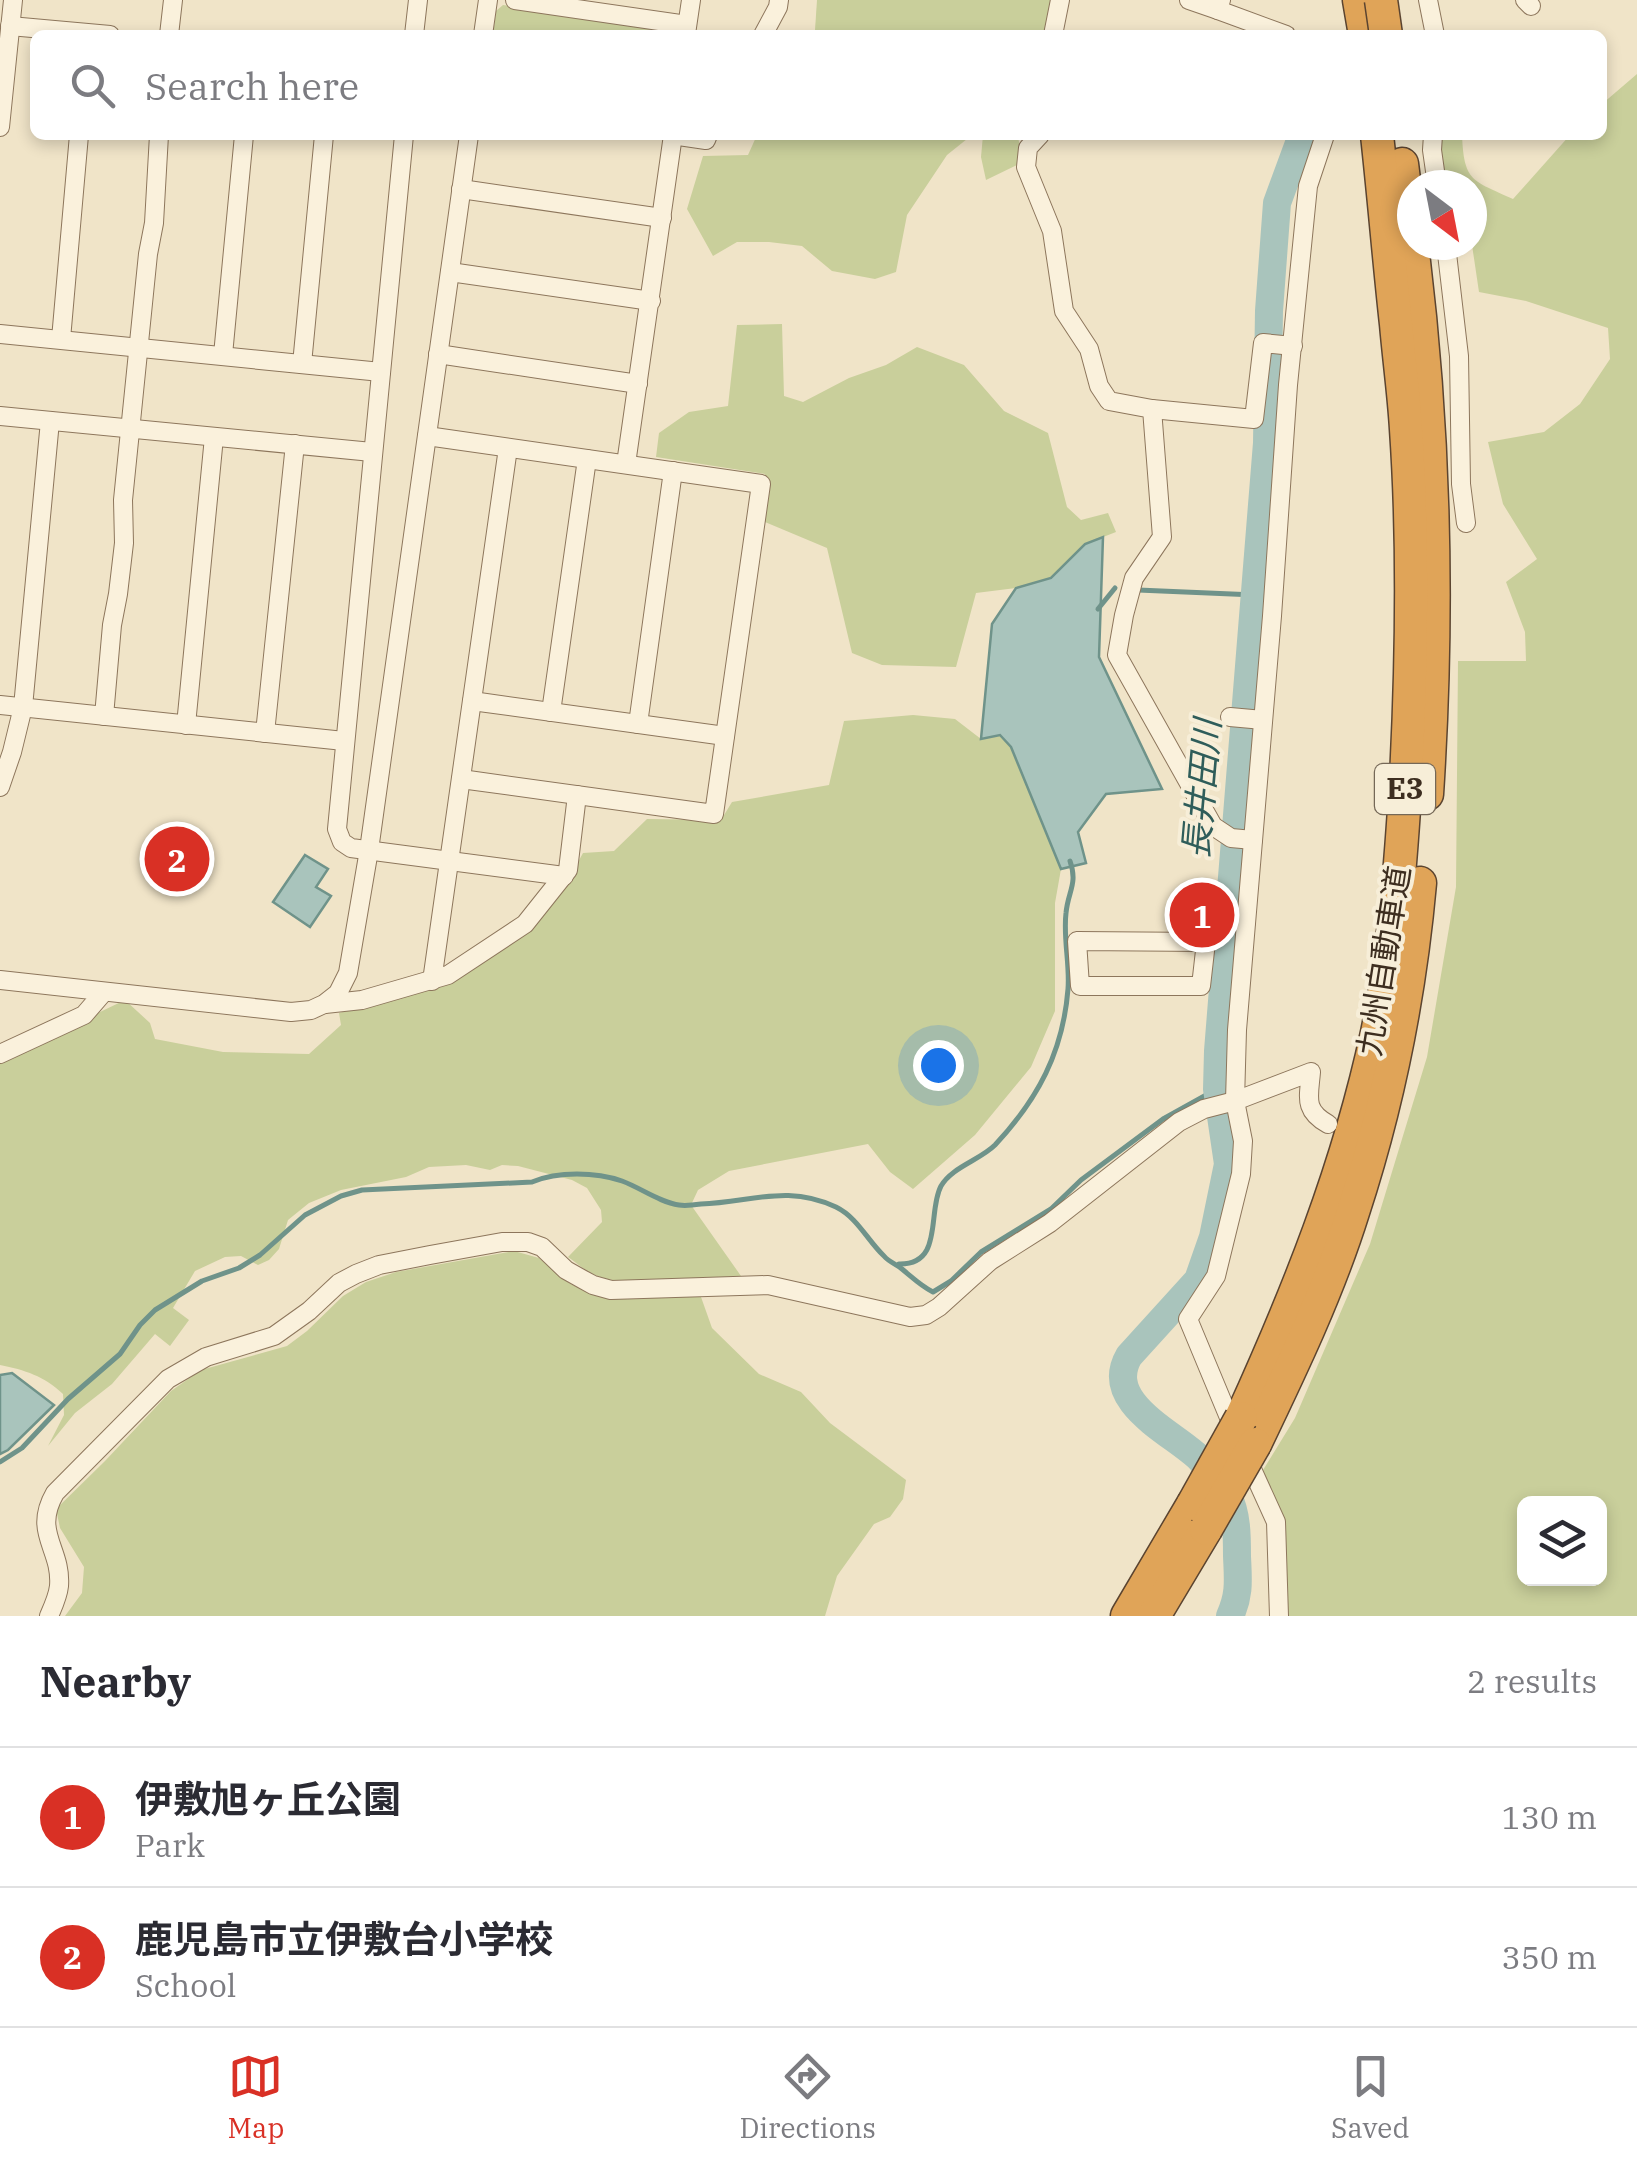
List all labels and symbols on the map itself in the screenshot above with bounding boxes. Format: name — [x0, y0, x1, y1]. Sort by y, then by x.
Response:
north arrow — [1397, 170, 1487, 260]
water label: 長井田川 — [1172, 713, 1230, 861]
road number: E3 — [1375, 764, 1435, 814]
pin: 2 — [144, 822, 210, 896]
street label: 九州自動車道 — [1347, 863, 1419, 1059]
pin: 1 — [1170, 878, 1234, 952]
your location — [913, 1040, 964, 1091]

